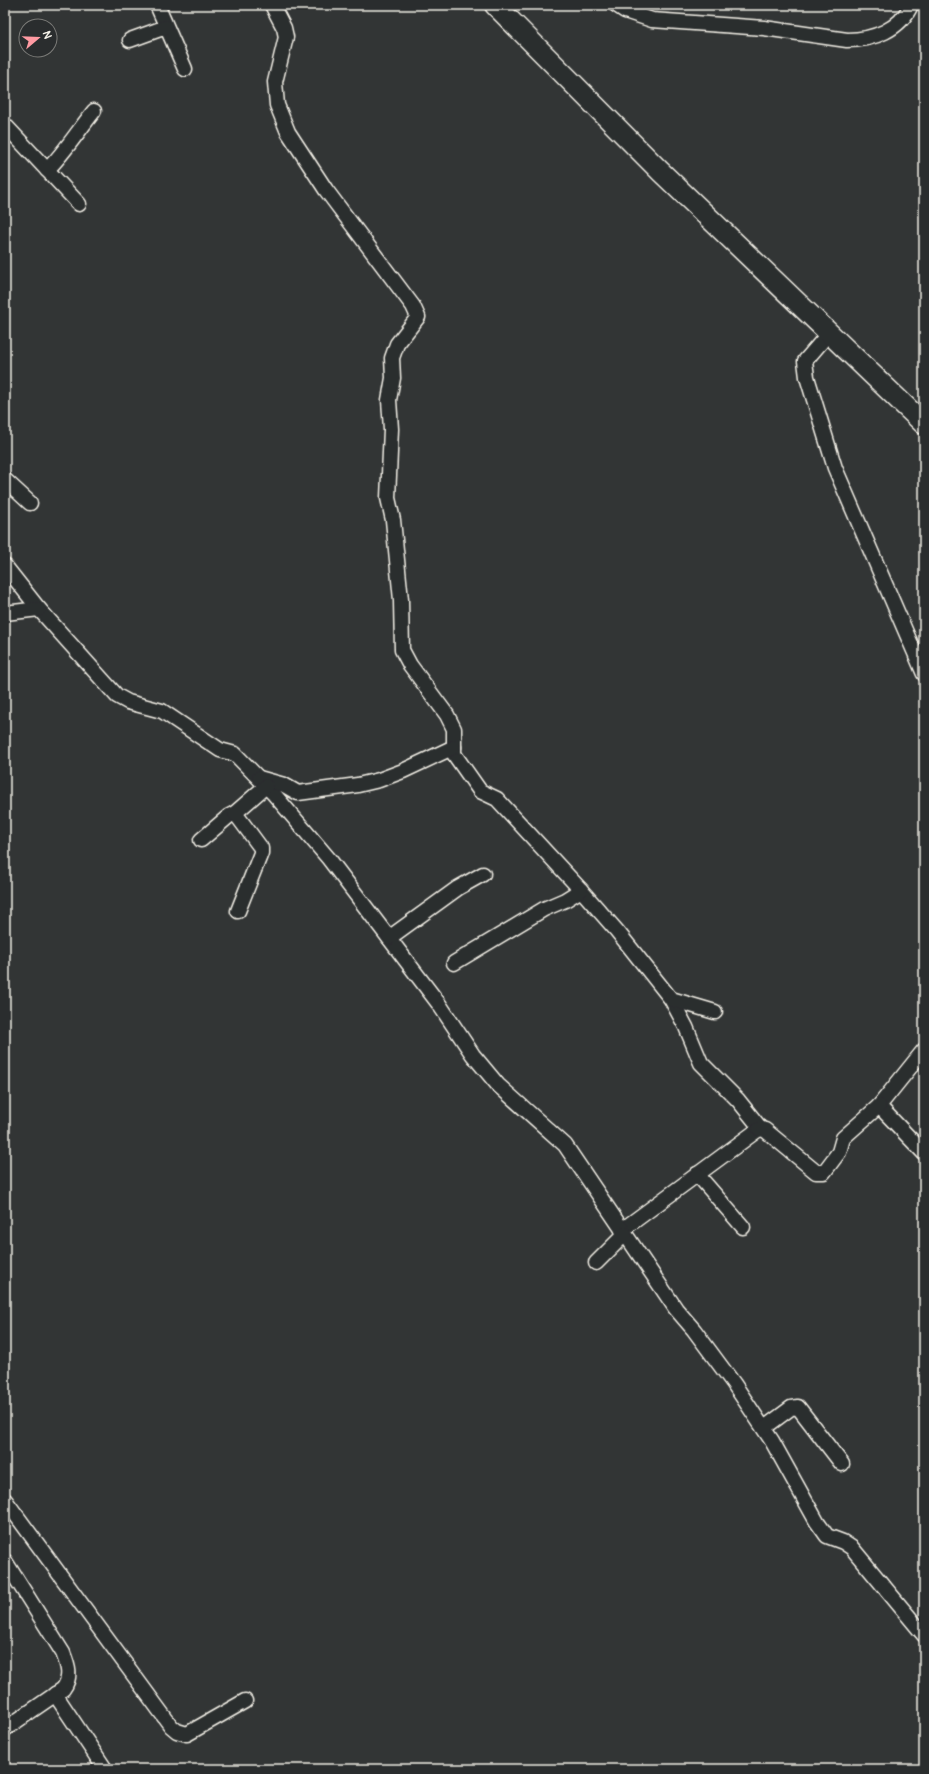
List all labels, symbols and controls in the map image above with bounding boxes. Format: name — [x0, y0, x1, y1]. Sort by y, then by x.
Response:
north arrow — [18, 18, 58, 58]
text: N — [40, 29, 55, 41]

